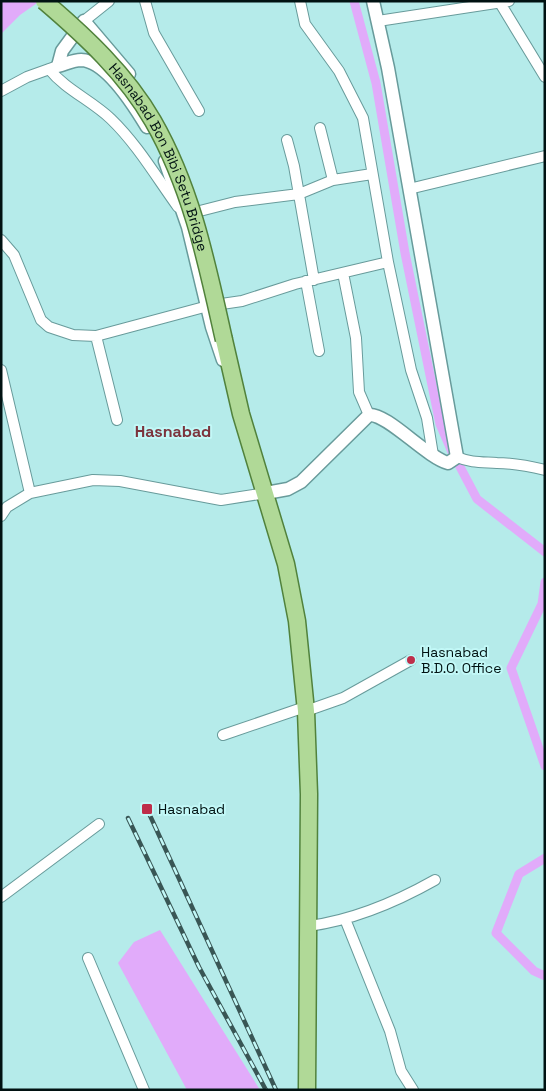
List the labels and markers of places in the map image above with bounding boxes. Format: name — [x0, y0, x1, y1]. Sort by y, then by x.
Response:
place label: Hasnabad B.D.O. Office — [421, 643, 502, 677]
marker: Hasnabad B.D.O. Office — [405, 654, 417, 666]
place label: Hasnabad — [158, 800, 225, 818]
marker: Hasnabad — [140, 802, 154, 816]

